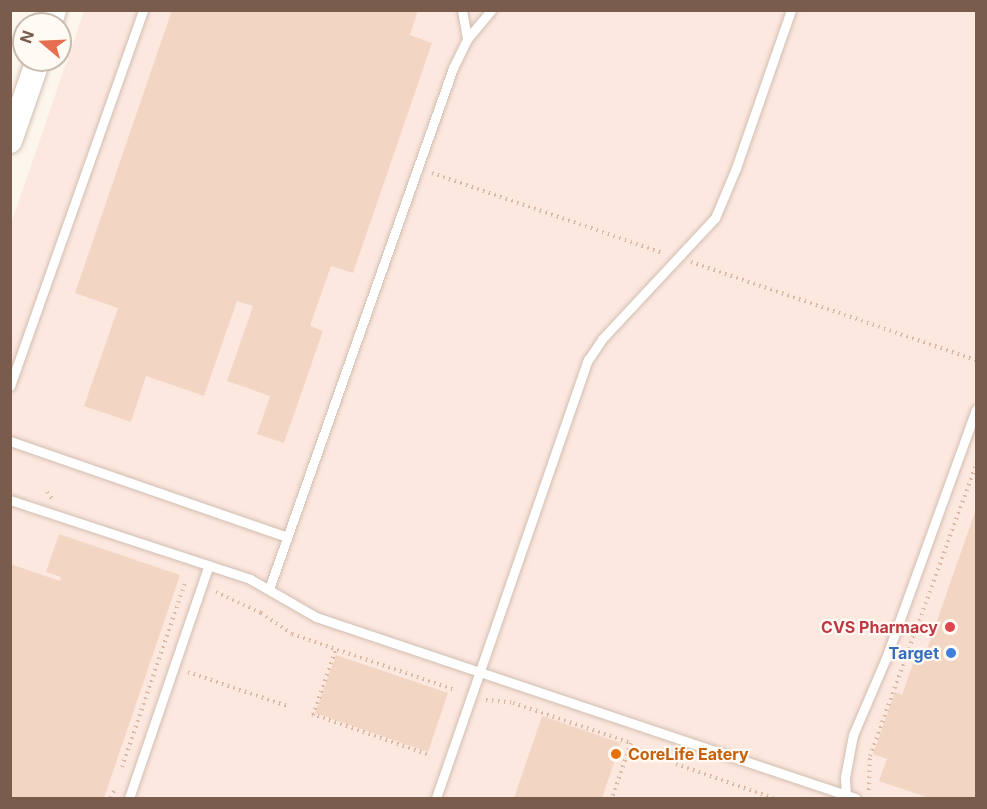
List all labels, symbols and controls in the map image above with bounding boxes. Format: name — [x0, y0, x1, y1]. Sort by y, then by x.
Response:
north arrow — [12, 12, 72, 72]
text: N — [15, 28, 38, 46]
place label: CVS Pharmacy — [821, 617, 938, 637]
marker: CVS Pharmacy — [943, 620, 957, 634]
place label: Target — [889, 643, 939, 663]
marker: Target — [944, 646, 958, 660]
place label: CoreLife Eatery — [628, 744, 749, 764]
marker: CoreLife Eatery — [609, 747, 623, 761]

